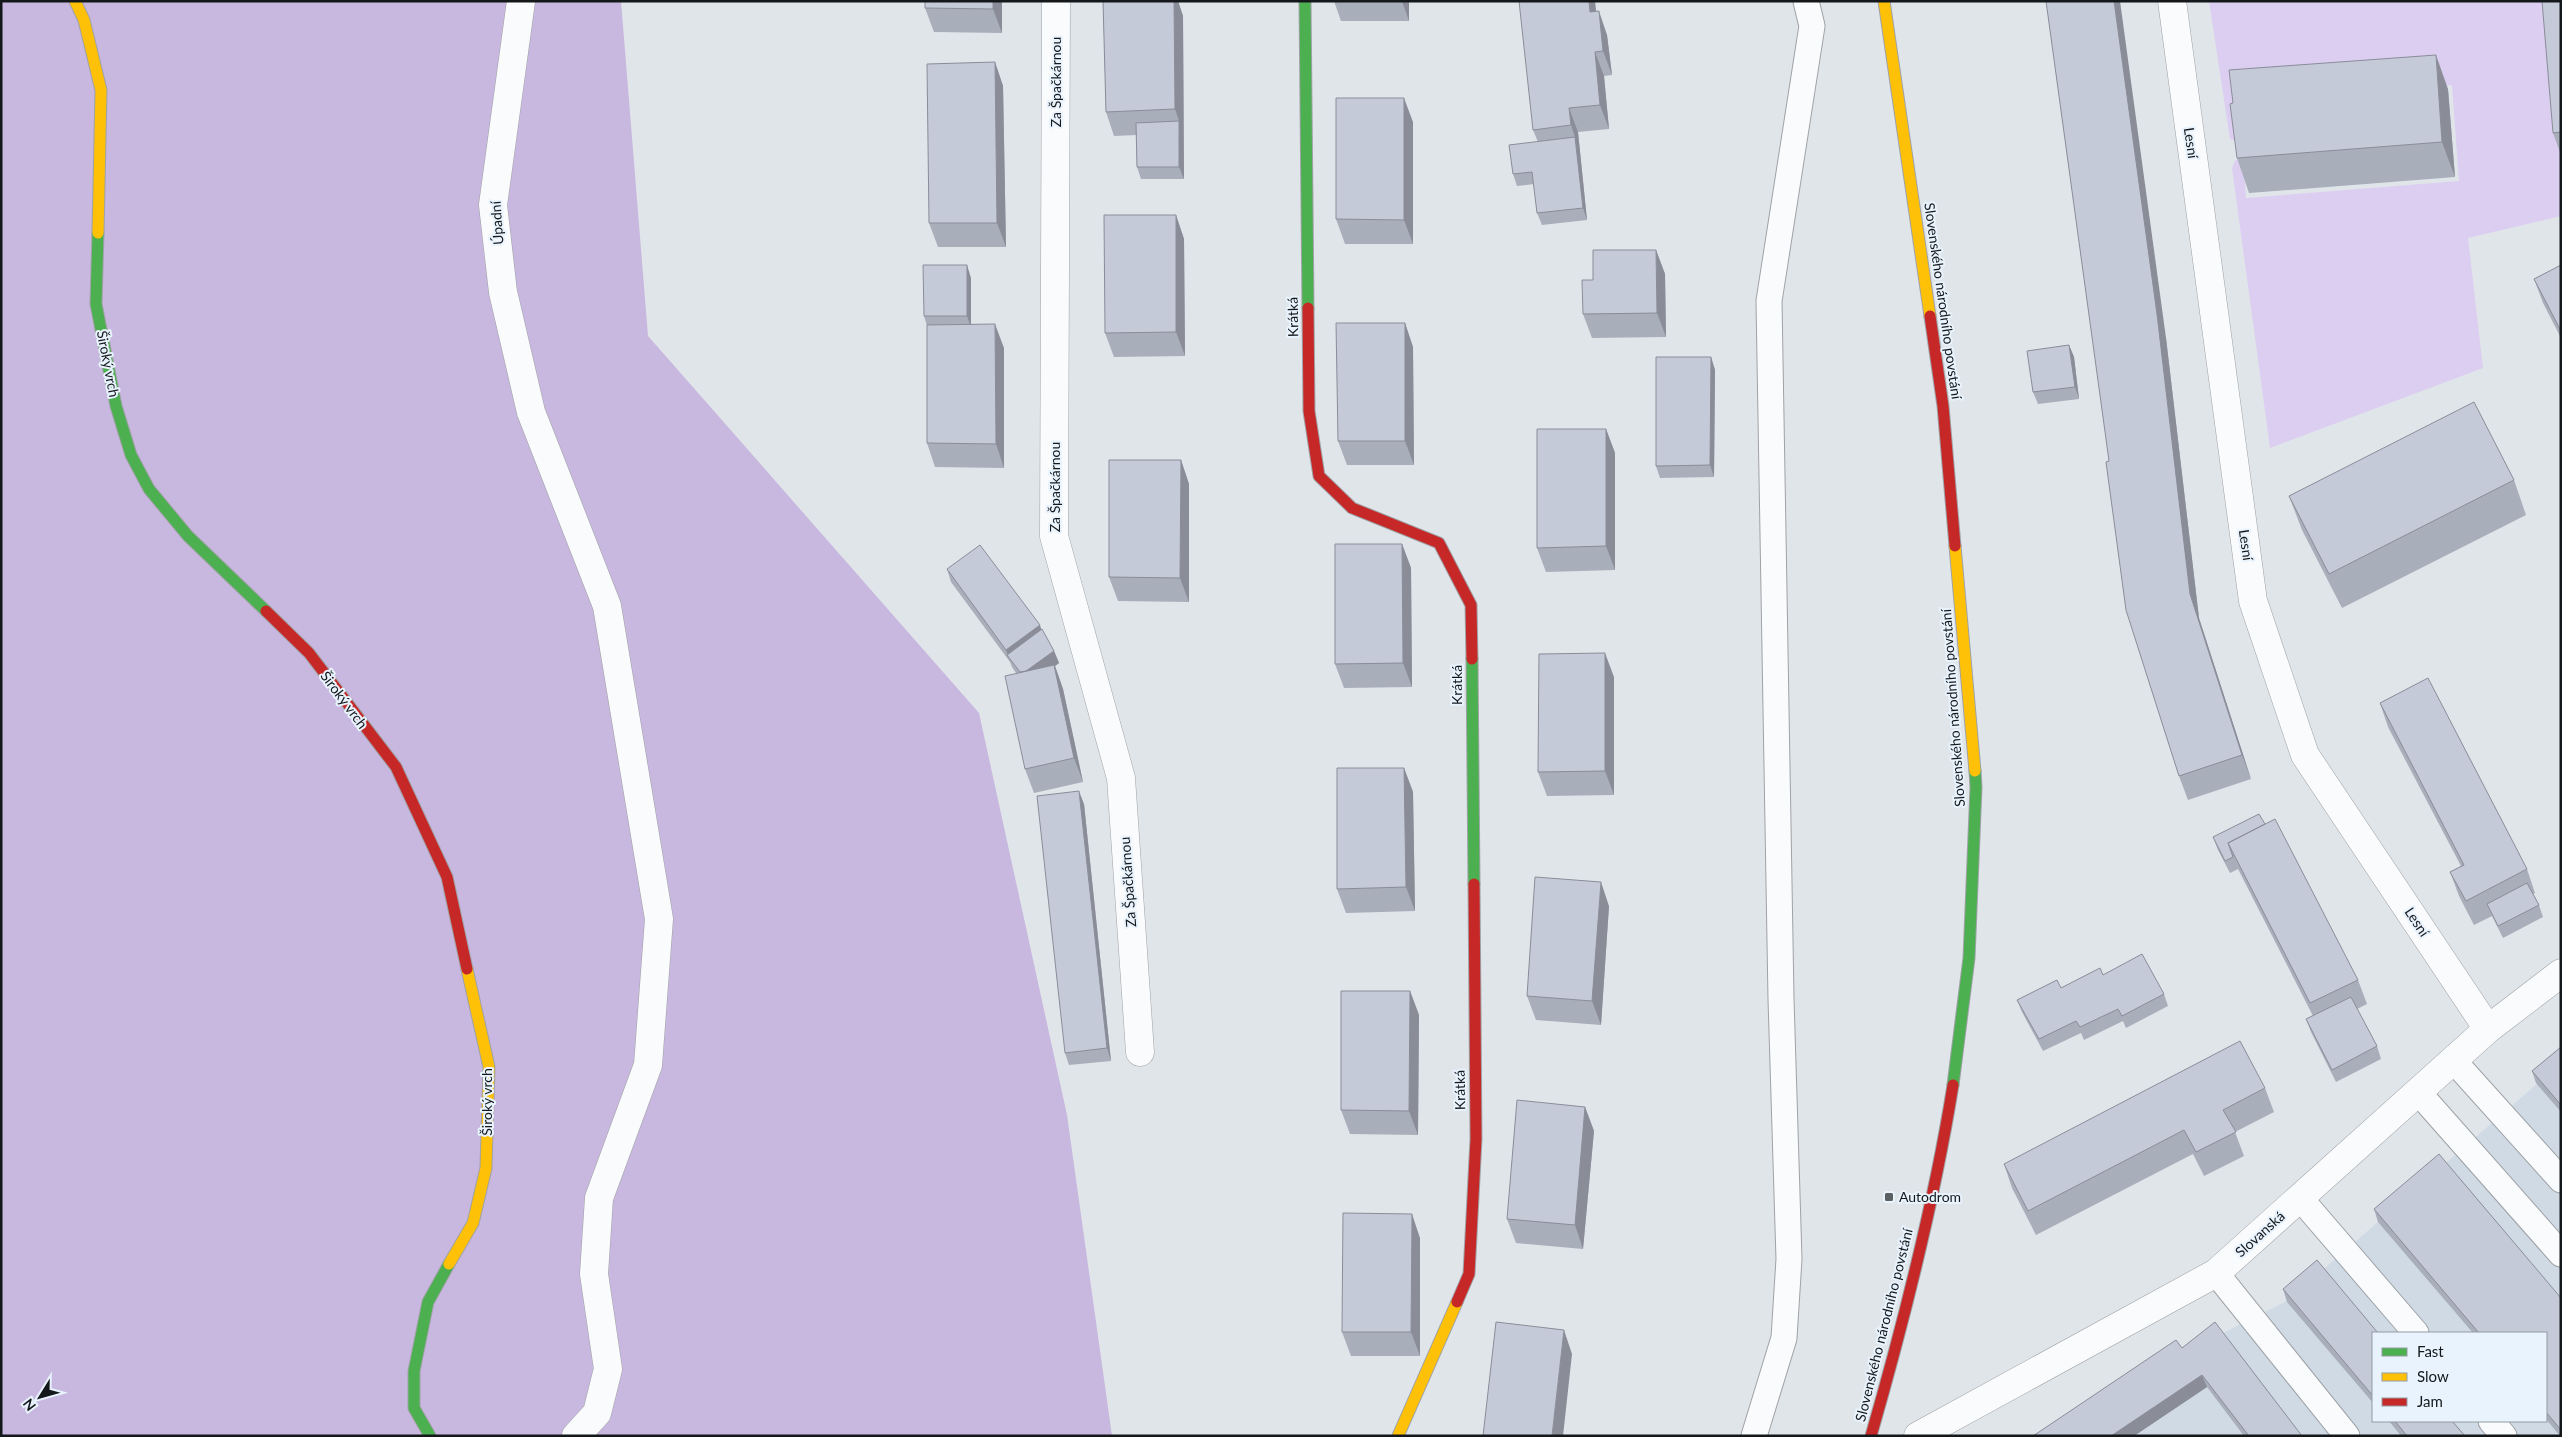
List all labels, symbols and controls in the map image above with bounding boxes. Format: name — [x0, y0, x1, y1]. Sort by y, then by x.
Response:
street label: Za Špačkárnou — [1047, 37, 1064, 127]
street label: Lesní — [2181, 126, 2202, 160]
street label: Úpadní — [486, 200, 507, 246]
street label: Slovenského národního povstání — [1921, 202, 1966, 401]
street label: Krátká — [1284, 297, 1301, 337]
street label: Široký vrch — [94, 329, 123, 399]
street label: Za Špačkárnou — [1046, 442, 1063, 532]
street label: Lesní — [2236, 528, 2257, 562]
street label: Slovenského národního povstání — [1937, 608, 1968, 808]
street label: Krátká — [1448, 665, 1465, 705]
street label: Široký vrch — [317, 668, 371, 732]
street label: Za Špačkárnou — [1116, 836, 1139, 928]
street label: Lesní — [2402, 904, 2434, 940]
street label: Široký vrch — [478, 1068, 495, 1136]
street label: Krátká — [1451, 1070, 1468, 1110]
place label: Autodrom — [1899, 1188, 1961, 1205]
marker: Autodrom — [1883, 1191, 1895, 1203]
street label: Slovanská — [2231, 1207, 2288, 1260]
street label: Slovenského národního povstání — [1851, 1226, 1916, 1423]
legend — [2372, 1332, 2547, 1422]
text: Fast — [2417, 1342, 2444, 1360]
text: Slow — [2417, 1367, 2449, 1385]
north arrow — [15, 1372, 65, 1422]
text: Jam — [2417, 1392, 2443, 1410]
text: N — [19, 1396, 39, 1415]

